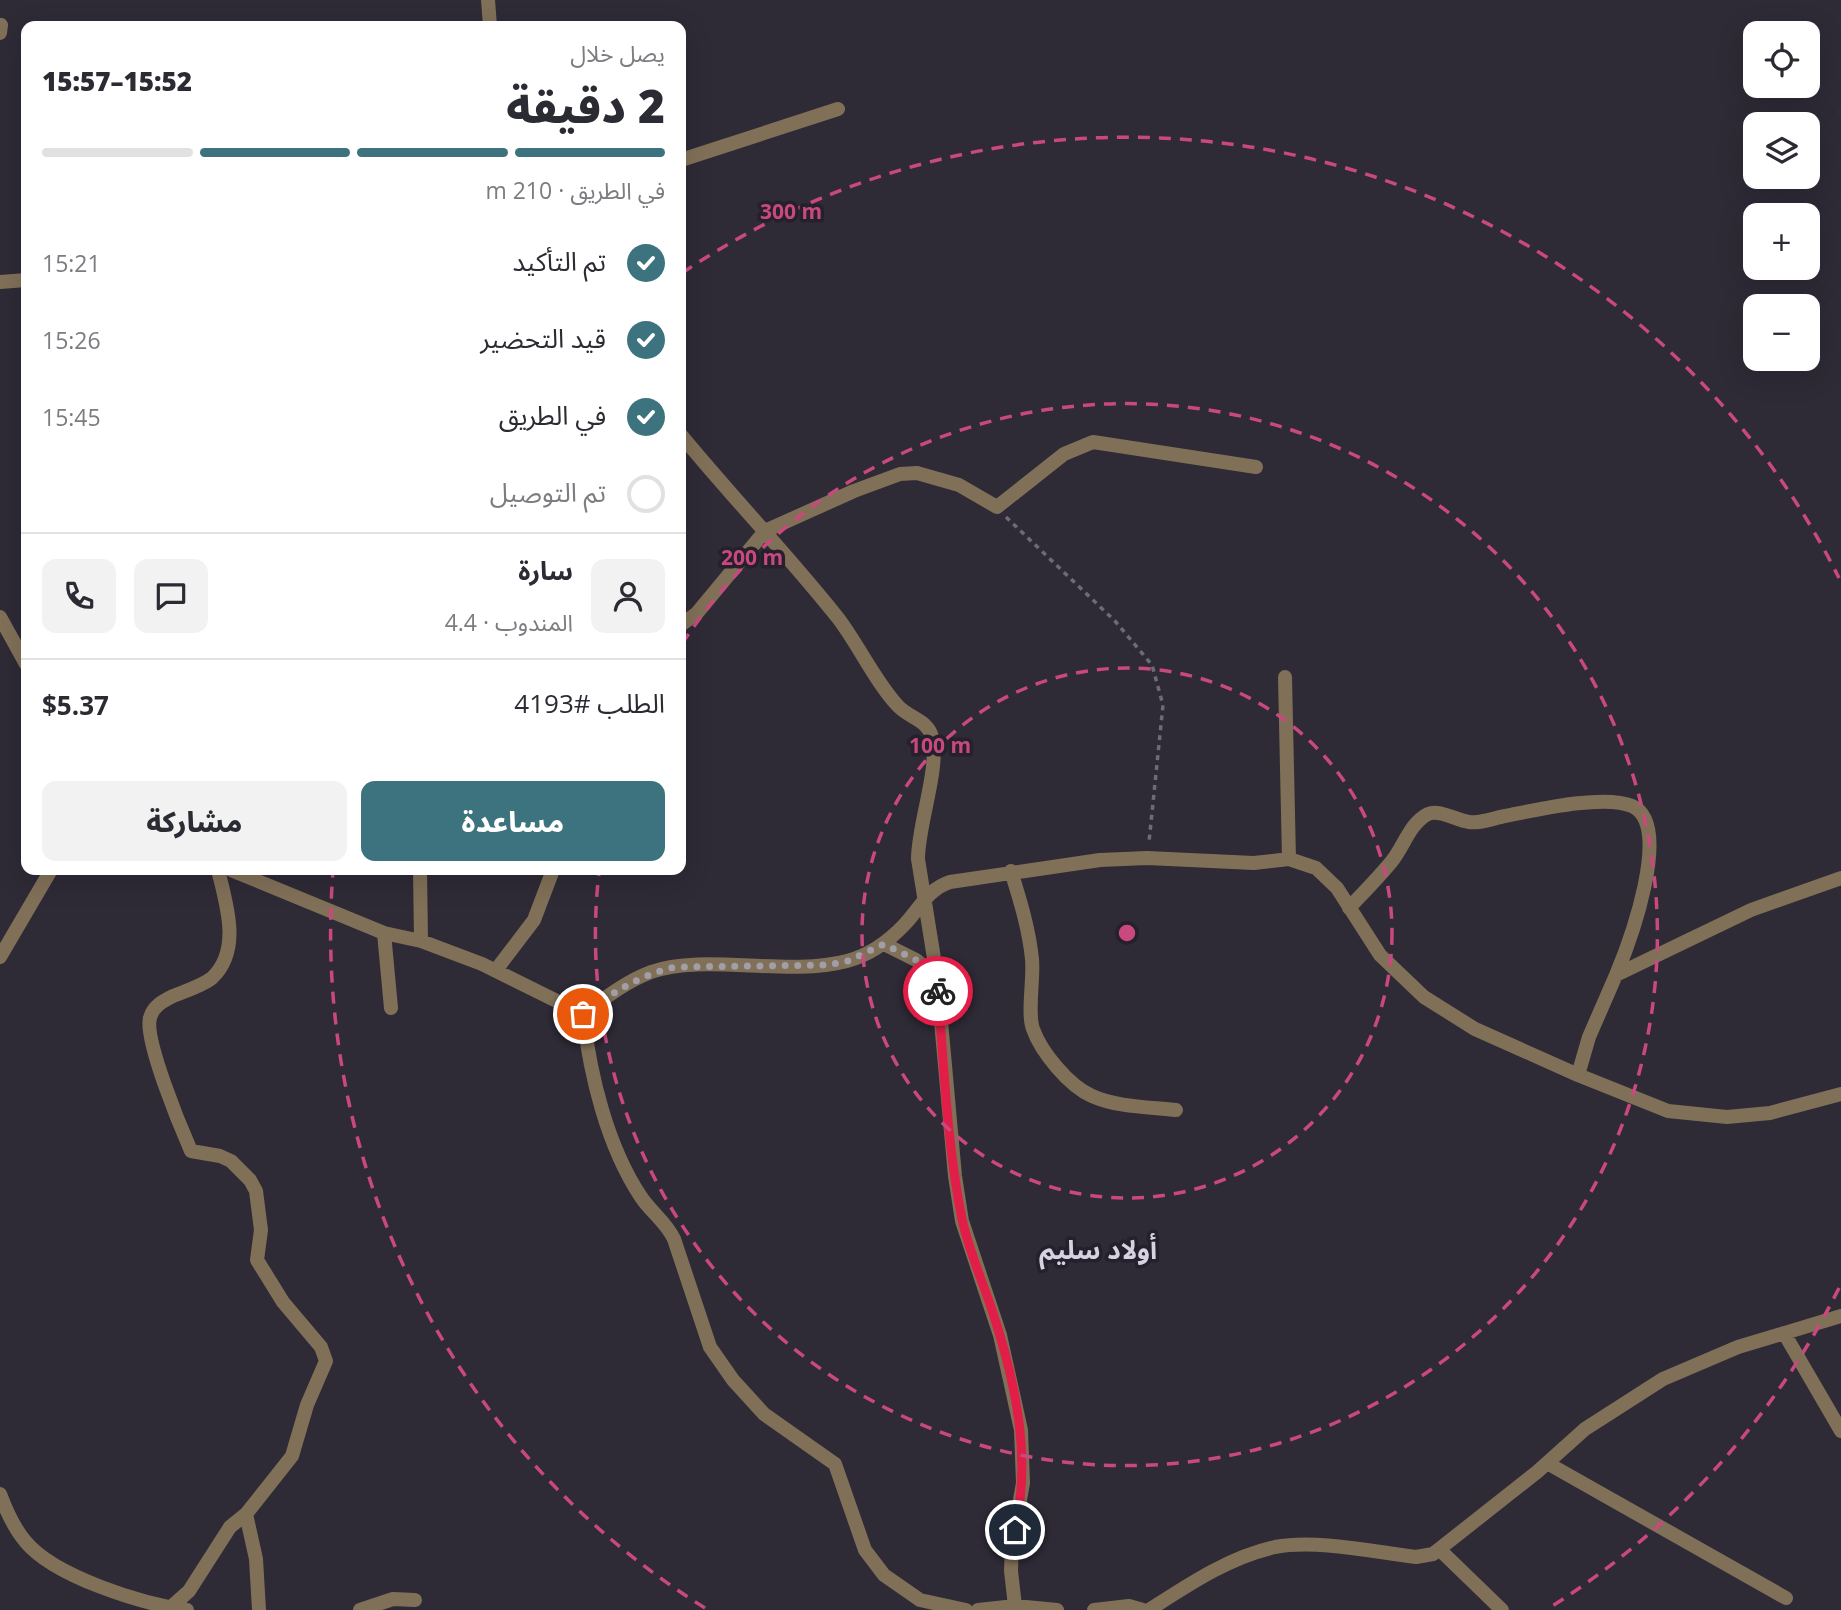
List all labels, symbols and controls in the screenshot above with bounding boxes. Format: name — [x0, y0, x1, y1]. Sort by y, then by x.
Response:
map controls — [1743, 21, 1820, 371]
button: locate — [1743, 21, 1820, 98]
text: يصل خلال — [570, 37, 665, 69]
text: 15:52–15:57 — [42, 63, 192, 99]
text: 2 دقيقة — [506, 74, 665, 136]
button: layers — [1743, 112, 1820, 189]
text: في الطريق · 210 m — [485, 174, 665, 206]
text: 300 m — [760, 197, 822, 225]
button: + — [1743, 203, 1820, 280]
text: تم التأكيد — [512, 243, 606, 279]
icon: check — [627, 244, 665, 282]
text: 15:21 — [42, 247, 101, 279]
button: − — [1743, 294, 1820, 371]
text: قيد التحضير — [480, 320, 606, 356]
icon: check — [627, 321, 665, 359]
text: 15:26 — [42, 324, 101, 356]
text: في الطريق — [499, 397, 606, 433]
icon: check — [627, 398, 665, 436]
text: 15:45 — [42, 401, 101, 433]
text: تم التوصيل — [490, 474, 606, 510]
text: 200 m — [721, 543, 783, 571]
text: سارة — [518, 552, 573, 588]
button: phone — [42, 559, 116, 633]
button: chat — [134, 559, 208, 633]
button: person — [591, 559, 665, 633]
text: المندوب · 4.4 — [445, 606, 573, 638]
text: الطلب #4193 — [514, 685, 665, 721]
text: $5.37 — [42, 687, 109, 723]
text: 100 m — [909, 731, 971, 759]
button: مشاركة — [42, 781, 347, 861]
button: مساعدة — [361, 781, 665, 861]
centre of rings — [1115, 921, 1139, 945]
courier — [903, 956, 973, 1026]
icon: bike — [919, 972, 957, 1010]
pin — [553, 984, 613, 1044]
icon: bag — [564, 995, 602, 1033]
district label: أولاد سليم — [1039, 1231, 1157, 1270]
pin — [985, 1500, 1045, 1560]
icon: home — [996, 1511, 1034, 1549]

